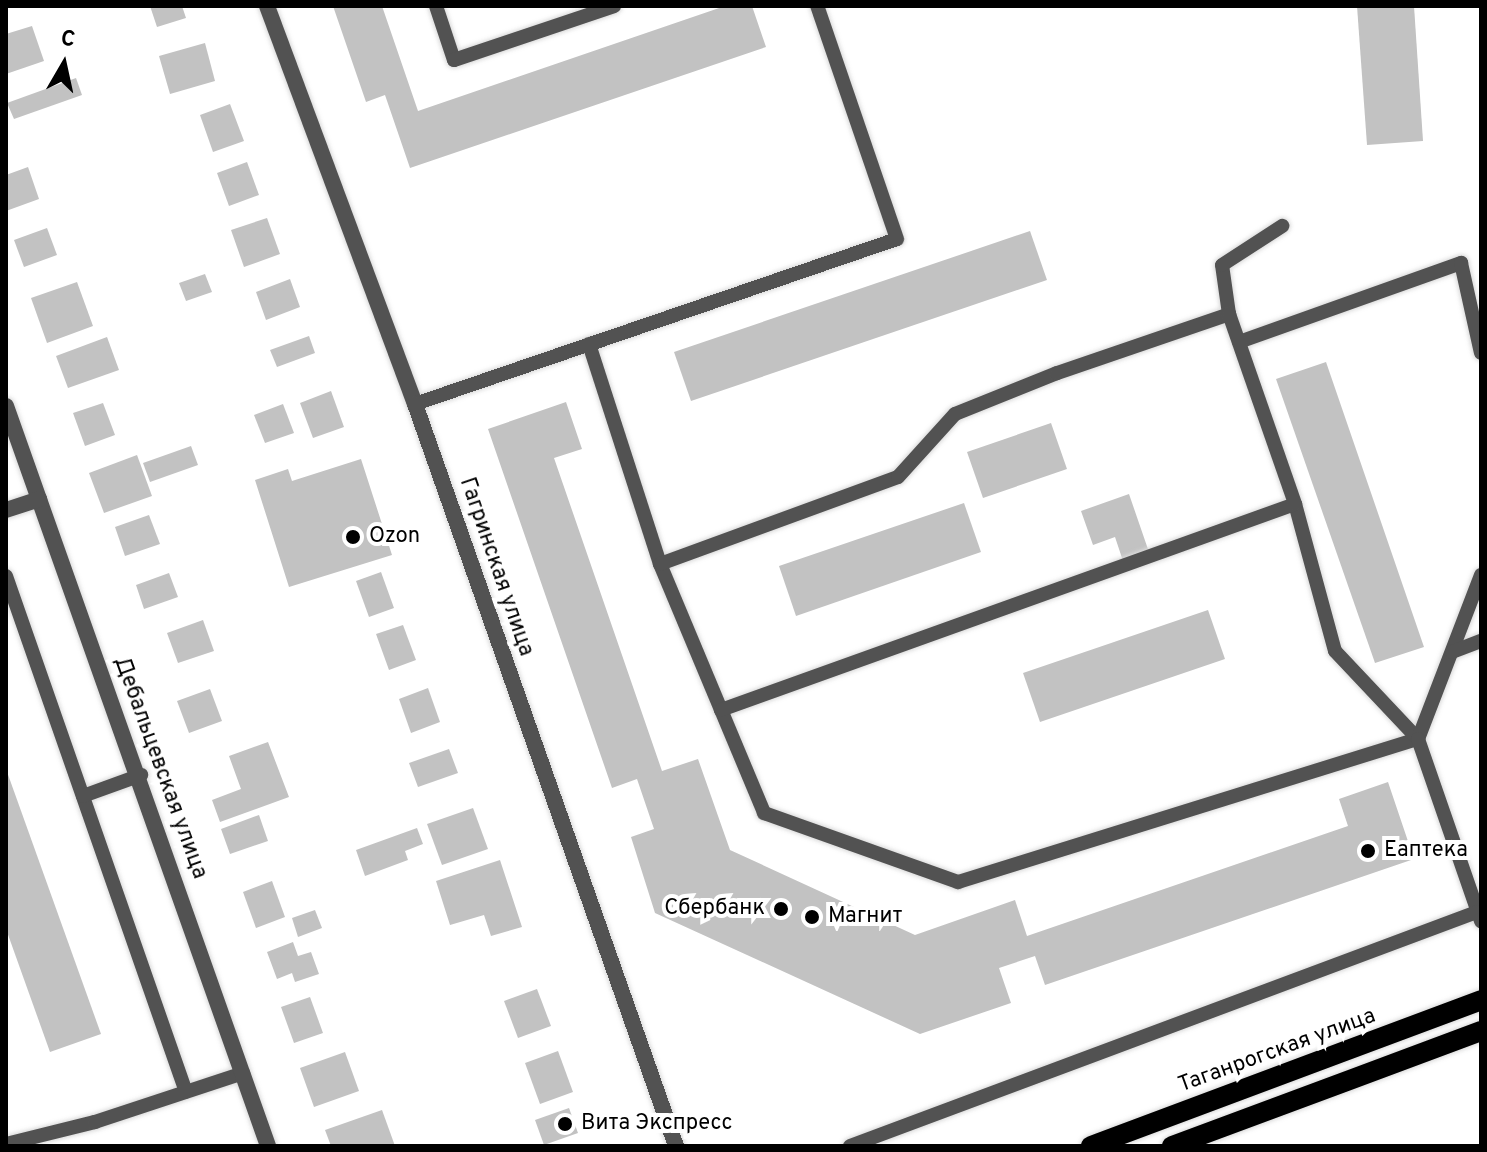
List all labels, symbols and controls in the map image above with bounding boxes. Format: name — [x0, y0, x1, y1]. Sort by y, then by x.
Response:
north arrow — [24, 24, 104, 104]
text: С — [59, 25, 77, 54]
street label: Гагринская улица — [453, 474, 539, 660]
place label: Ozon — [369, 524, 420, 550]
marker: Ozon — [344, 528, 362, 546]
street label: Дебальцевская улица — [108, 653, 212, 883]
place label: Еаптека — [1384, 838, 1468, 864]
marker: Еаптека — [1359, 842, 1377, 860]
place label: Сбербанк — [664, 896, 765, 922]
marker: Сбербанк — [772, 900, 790, 918]
place label: Магнит — [828, 904, 902, 930]
marker: Магнит — [803, 908, 821, 926]
street label: Таганрогская улица — [1175, 1003, 1379, 1099]
place label: Вита Экспресс — [581, 1111, 732, 1137]
marker: Вита Экспресс — [556, 1115, 574, 1133]

